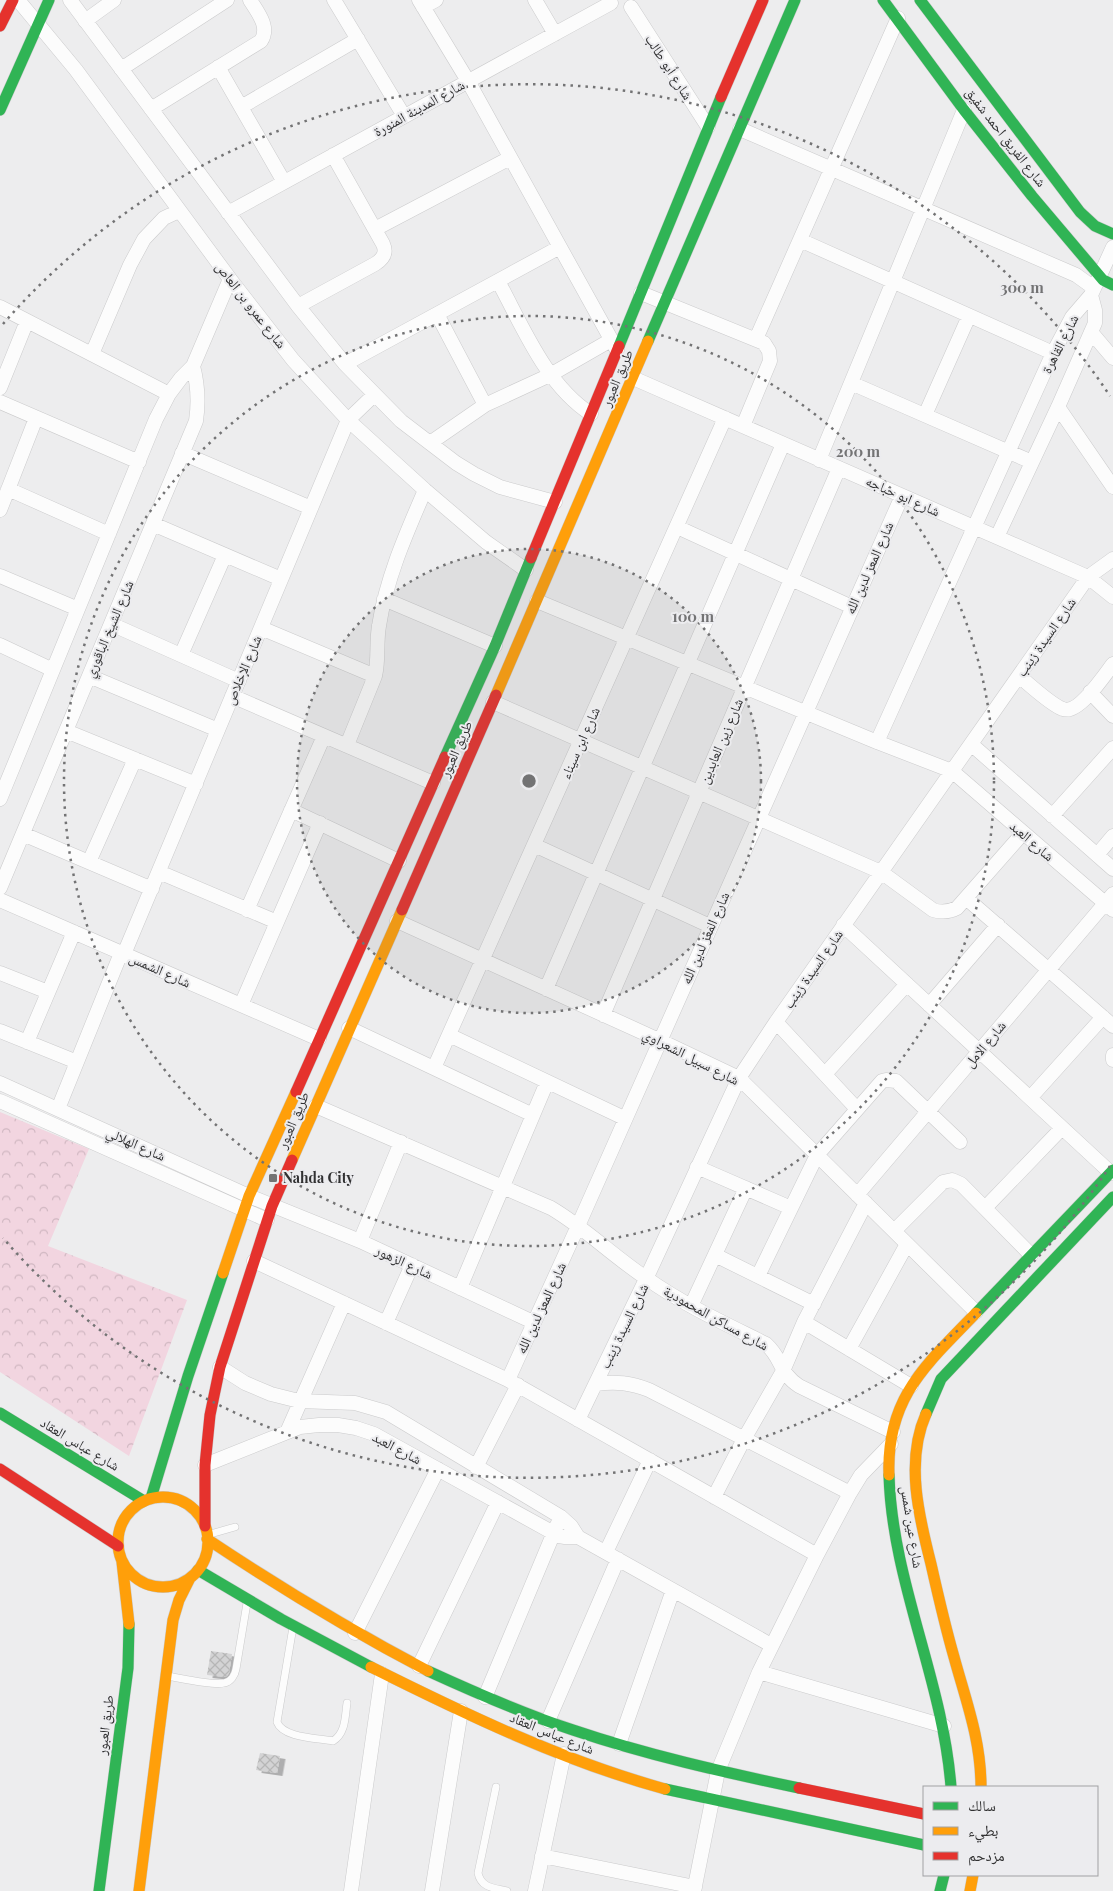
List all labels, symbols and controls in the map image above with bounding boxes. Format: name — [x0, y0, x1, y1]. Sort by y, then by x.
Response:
street label: شارع أبو طالب — [640, 30, 698, 104]
street label: شارع المدينة المنورة — [370, 75, 468, 141]
street label: شارع الفريق احمد شفيق — [961, 83, 1051, 191]
street label: شارع عمرو بن العاص — [211, 257, 291, 353]
text: 300 m — [1000, 277, 1044, 297]
street label: شارع القاهرة — [1037, 311, 1083, 377]
street label: طريق العبور — [596, 346, 638, 411]
text: 200 m — [836, 441, 881, 461]
street label: شارع ابو حباجه — [863, 471, 943, 521]
street label: شارع المعز لدين الله — [840, 519, 898, 617]
street label: شارع الشيخ الباقوري — [79, 577, 140, 681]
street label: شارع السيدة زينب — [1011, 593, 1081, 681]
text: 100 m — [672, 606, 715, 626]
street label: شارع الإخلاص — [219, 632, 267, 708]
street label: شارع زين العابدين — [694, 695, 748, 787]
street label: شارع ابن سيناء — [555, 704, 605, 782]
street label: طريق العبور — [434, 717, 477, 782]
centre of rings — [520, 772, 538, 790]
street label: شارع العبد — [1005, 816, 1059, 866]
street label: شارع المعز لدين الله — [676, 889, 734, 987]
street label: شارع السيدة زينب — [778, 925, 848, 1013]
street label: شارع الشمس — [126, 948, 194, 992]
street label: شارع الامل — [960, 1016, 1010, 1072]
street label: شارع سبيل الشعراوي — [639, 1024, 743, 1091]
street label: طريق العبور — [272, 1088, 314, 1153]
street label: شارع الهلالي — [103, 1122, 169, 1167]
place label: Nahda City — [283, 1168, 355, 1187]
marker: Nahda City — [267, 1172, 279, 1184]
street label: شارع الزهور — [371, 1240, 436, 1284]
street label: شارع المعز لدين الله — [511, 1259, 571, 1357]
street label: شارع السيدة زينب — [595, 1280, 653, 1372]
street label: شارع مساكن المحمودية — [660, 1281, 772, 1355]
street label: شارع عباس العقاد — [37, 1412, 123, 1476]
street label: شارع العبد — [369, 1427, 425, 1469]
street label: شارع عين شمس — [896, 1484, 928, 1570]
street label: طريق العبور — [91, 1694, 119, 1757]
street label: شارع عباس العقاد — [507, 1707, 597, 1759]
legend — [923, 1786, 1098, 1876]
text: سالك — [968, 1795, 996, 1815]
text: بطيء — [968, 1820, 998, 1843]
text: مزدحم — [968, 1845, 1005, 1866]

